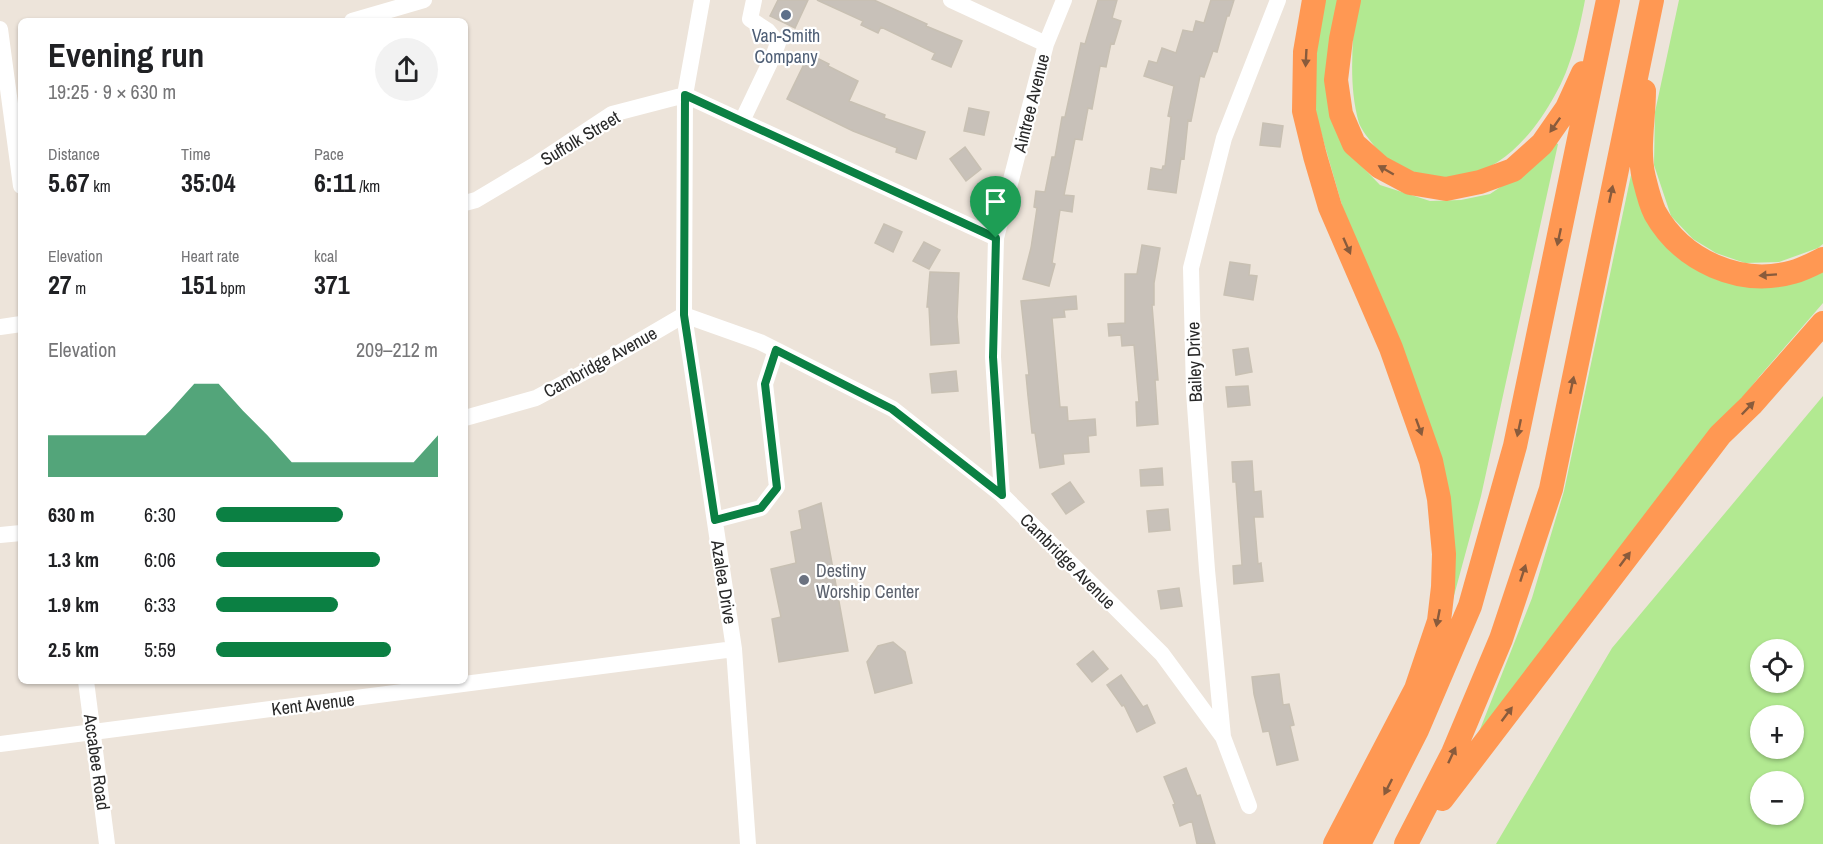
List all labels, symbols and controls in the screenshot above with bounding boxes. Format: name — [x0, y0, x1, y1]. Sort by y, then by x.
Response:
marker: Van-Smith Company — [779, 8, 793, 22]
place label: Van-Smith Company — [752, 23, 820, 69]
text: Evening run — [48, 33, 204, 77]
button: share — [375, 38, 438, 101]
one-way arrow — [1301, 48, 1310, 67]
street label: Aintree Avenue — [1006, 51, 1055, 156]
text: 19:25 · 9 × 630 m — [48, 78, 176, 105]
street label: Suffolk Street — [536, 105, 624, 171]
one-way arrow — [1549, 117, 1561, 133]
text: Distance — [48, 143, 100, 165]
text: Time — [181, 143, 211, 165]
text: Pace — [314, 143, 344, 165]
text: 5.67 — [48, 165, 90, 200]
text: 35:04 — [181, 165, 236, 200]
text: 6:11 — [314, 165, 356, 200]
one-way arrow — [1377, 165, 1394, 175]
text: km — [90, 175, 111, 197]
text: /km — [356, 175, 380, 197]
pin — [970, 176, 1021, 238]
one-way arrow — [1607, 184, 1616, 203]
icon: arrive — [979, 185, 1012, 218]
one-way arrow — [1554, 228, 1563, 247]
one-way arrow — [1342, 237, 1351, 254]
text: Elevation — [48, 245, 103, 267]
text: Heart rate — [181, 245, 239, 267]
text: kcal — [314, 245, 337, 267]
text: 27 — [48, 267, 72, 302]
text: 151 — [181, 267, 217, 302]
text: 371 — [314, 267, 350, 302]
one-way arrow — [1758, 270, 1777, 280]
text: m — [72, 277, 86, 299]
text: bpm — [217, 277, 246, 299]
street label: Cambridge Avenue — [539, 320, 661, 404]
street label: Bailey Drive — [1180, 321, 1208, 403]
text: Elevation — [48, 336, 116, 363]
text: 209–212 m — [356, 336, 438, 363]
one-way arrow — [1568, 375, 1577, 394]
one-way arrow — [1740, 401, 1754, 415]
one-way arrow — [1415, 418, 1425, 436]
one-way arrow — [1514, 419, 1523, 438]
text: 630 m — [48, 501, 95, 528]
text: 6:30 — [144, 501, 176, 528]
street label: Cambridge Avenue — [1015, 508, 1121, 614]
street label: Azalea Drive — [705, 537, 743, 626]
text: 1.3 km — [48, 546, 99, 573]
text: 6:06 — [144, 546, 176, 573]
one-way arrow — [1619, 551, 1632, 567]
place label: Destiny Worship Center — [816, 558, 919, 604]
one-way arrow — [1519, 564, 1528, 582]
marker: Destiny Worship Center — [797, 573, 811, 587]
text: 1.9 km — [48, 591, 99, 618]
text: 6:33 — [144, 591, 176, 618]
one-way arrow — [1433, 609, 1442, 628]
text: 2.5 km — [48, 636, 99, 663]
text: 5:59 — [144, 636, 176, 663]
map controls — [1750, 639, 1804, 825]
button: locate — [1750, 639, 1804, 693]
street label: Kent Avenue — [270, 687, 356, 721]
button: + — [1750, 705, 1804, 759]
one-way arrow — [1501, 706, 1513, 722]
street label: Accabee Road — [78, 711, 116, 812]
one-way arrow — [1448, 746, 1457, 763]
button: − — [1750, 771, 1804, 825]
one-way arrow — [1383, 779, 1393, 796]

